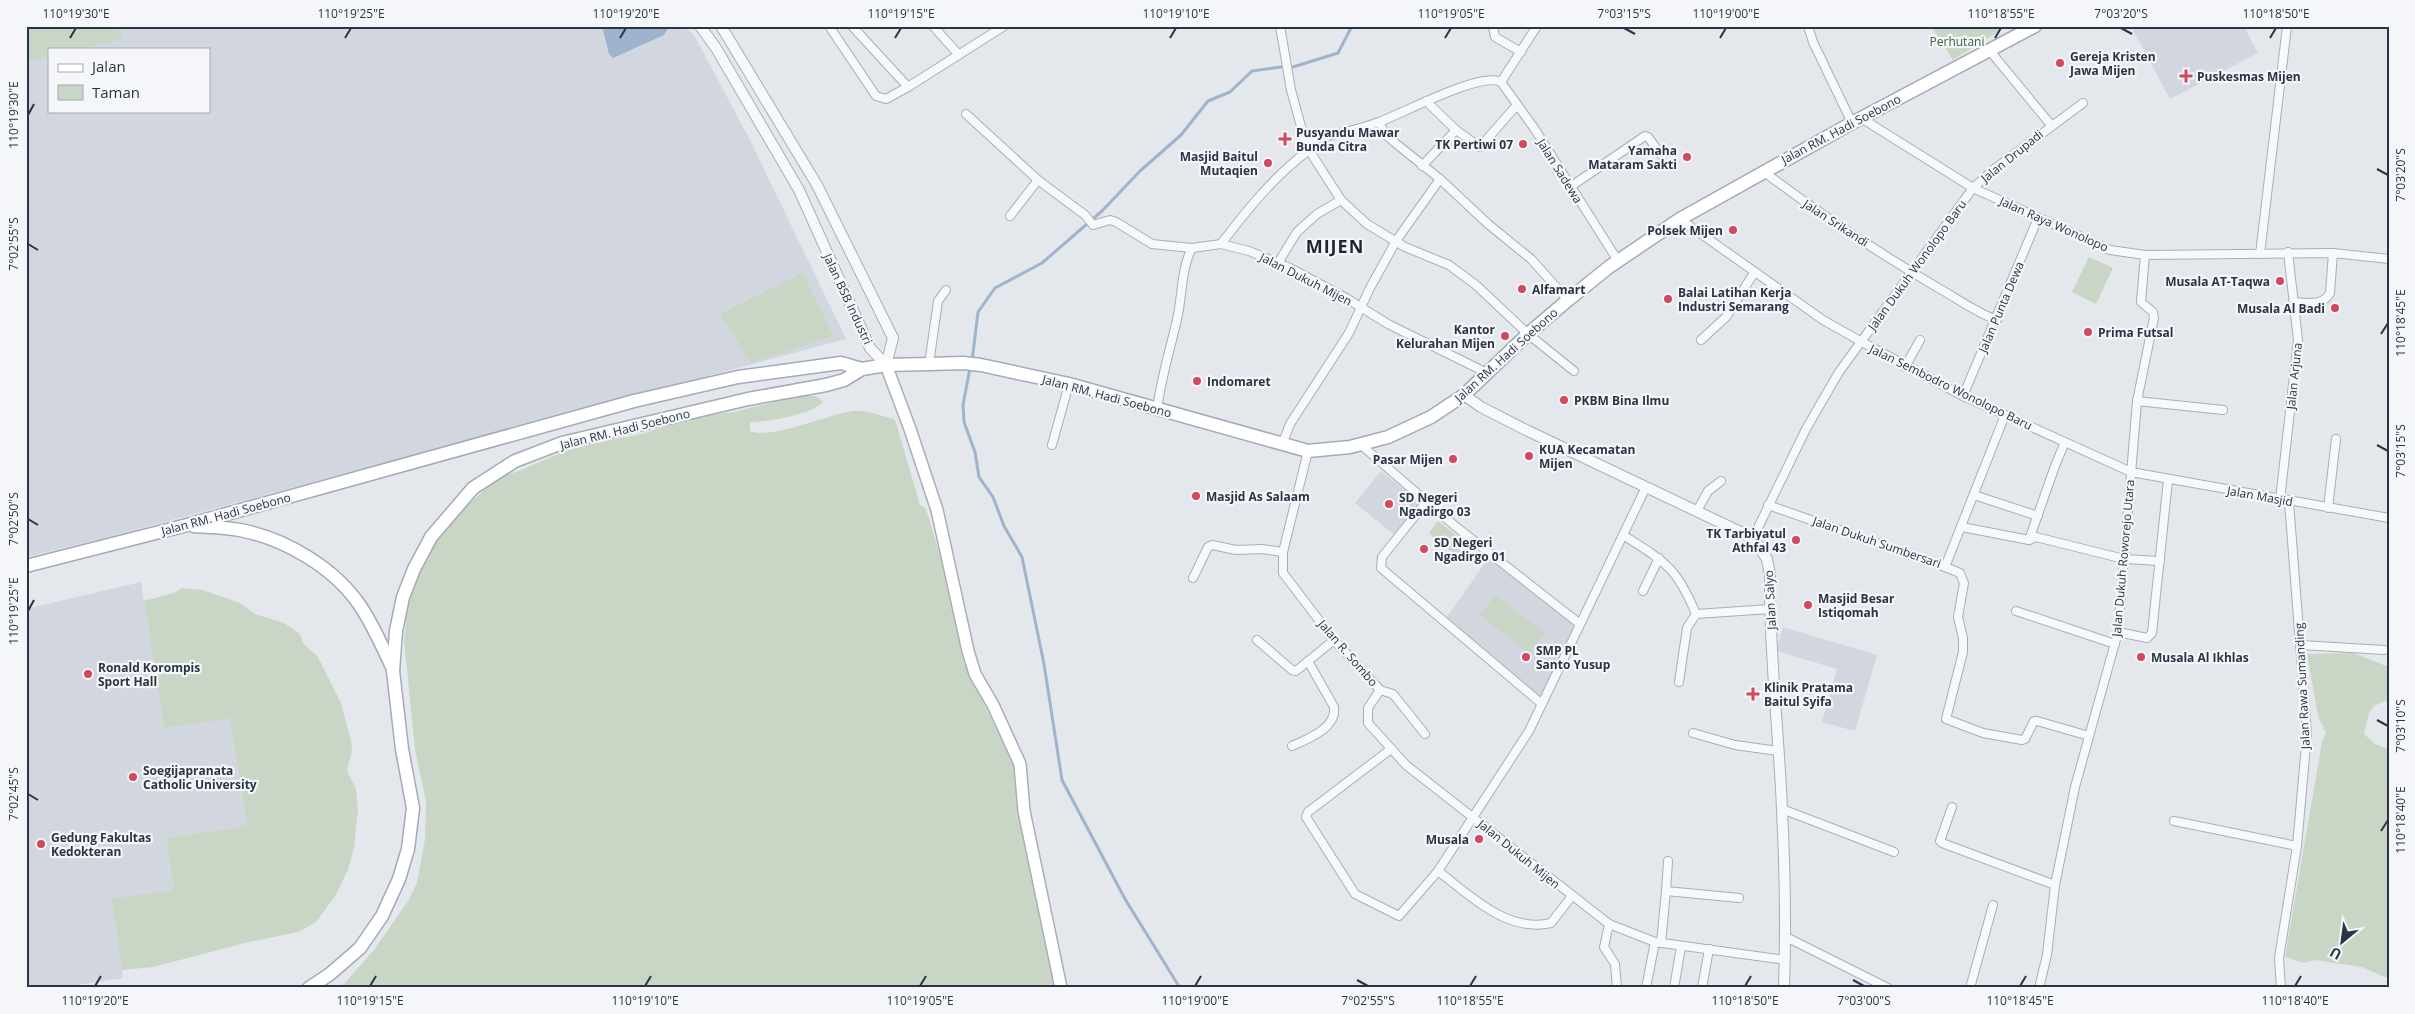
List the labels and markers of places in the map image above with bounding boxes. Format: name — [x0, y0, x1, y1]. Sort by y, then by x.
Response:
place label: Gereja Kristen Jawa Mijen — [2069, 48, 2156, 79]
marker: Gereja Kristen Jawa Mijen — [2054, 57, 2066, 69]
place label: Puskesmas Mijen — [2197, 68, 2301, 85]
marker: Puskesmas Mijen — [2179, 69, 2193, 83]
place label: Pusyandu Mawar Bunda Citra — [1296, 124, 1400, 155]
marker: Pusyandu Mawar Bunda Citra — [1278, 132, 1292, 146]
place label: TK Pertiwi 07 — [1435, 136, 1513, 153]
marker: TK Pertiwi 07 — [1517, 138, 1529, 150]
place label: Yamaha Mataram Sakti — [1588, 142, 1677, 173]
place label: Masjid Baitul Mutaqien — [1180, 148, 1258, 179]
marker: Yamaha Mataram Sakti — [1681, 151, 1693, 163]
marker: Masjid Baitul Mutaqien — [1262, 157, 1274, 169]
place label: Polsek Mijen — [1647, 222, 1723, 239]
marker: Polsek Mijen — [1727, 224, 1739, 236]
place label: Musala AT-Taqwa — [2165, 273, 2270, 290]
marker: Musala AT-Taqwa — [2274, 275, 2286, 287]
place label: Alfamart — [1532, 281, 1586, 298]
marker: Alfamart — [1516, 283, 1528, 295]
place label: Balai Latihan Kerja Industri Semarang — [1678, 284, 1791, 315]
marker: Balai Latihan Kerja Industri Semarang — [1662, 293, 1674, 305]
place label: Musala Al Badi — [2237, 300, 2325, 317]
marker: Musala Al Badi — [2329, 302, 2341, 314]
place label: Kantor Kelurahan Mijen — [1396, 321, 1496, 352]
place label: Prima Futsal — [2098, 324, 2173, 341]
marker: Prima Futsal — [2082, 326, 2094, 338]
marker: Kantor Kelurahan Mijen — [1499, 330, 1511, 342]
place label: Indomaret — [1207, 373, 1271, 390]
marker: Indomaret — [1191, 375, 1203, 387]
place label: PKBM Bina Ilmu — [1574, 392, 1669, 409]
marker: PKBM Bina Ilmu — [1558, 394, 1570, 406]
place label: KUA Kecamatan Mijen — [1539, 441, 1635, 472]
marker: KUA Kecamatan Mijen — [1523, 450, 1535, 462]
place label: Pasar Mijen — [1373, 451, 1443, 468]
marker: Pasar Mijen — [1447, 453, 1459, 465]
place label: Masjid As Salaam — [1206, 488, 1310, 505]
place label: SD Negeri Ngadirgo 03 — [1399, 489, 1471, 520]
marker: Masjid As Salaam — [1190, 490, 1202, 502]
marker: SD Negeri Ngadirgo 03 — [1383, 498, 1395, 510]
place label: TK Tarbiyatul Athfal 43 — [1706, 525, 1786, 556]
place label: SD Negeri Ngadirgo 01 — [1434, 534, 1506, 565]
marker: TK Tarbiyatul Athfal 43 — [1790, 534, 1802, 546]
marker: SD Negeri Ngadirgo 01 — [1418, 543, 1430, 555]
place label: Masjid Besar Istiqomah — [1818, 590, 1895, 621]
marker: Masjid Besar Istiqomah — [1802, 599, 1814, 611]
place label: SMP PL Santo Yusup — [1536, 642, 1611, 673]
place label: Musala Al Ikhlas — [2151, 649, 2249, 666]
marker: SMP PL Santo Yusup — [1520, 651, 1532, 663]
marker: Musala Al Ikhlas — [2135, 651, 2147, 663]
place label: Ronald Korompis Sport Hall — [98, 659, 200, 690]
marker: Ronald Korompis Sport Hall — [82, 668, 94, 680]
place label: Klinik Pratama Baitul Syifa — [1764, 679, 1853, 710]
marker: Klinik Pratama Baitul Syifa — [1746, 687, 1760, 701]
place label: Soegijapranata Catholic University — [143, 762, 257, 793]
marker: Soegijapranata Catholic University — [127, 771, 139, 783]
place label: Gedung Fakultas Kedokteran — [51, 829, 151, 860]
place label: Musala — [1426, 831, 1469, 848]
marker: Musala — [1473, 833, 1485, 845]
marker: Gedung Fakultas Kedokteran — [35, 838, 47, 850]

